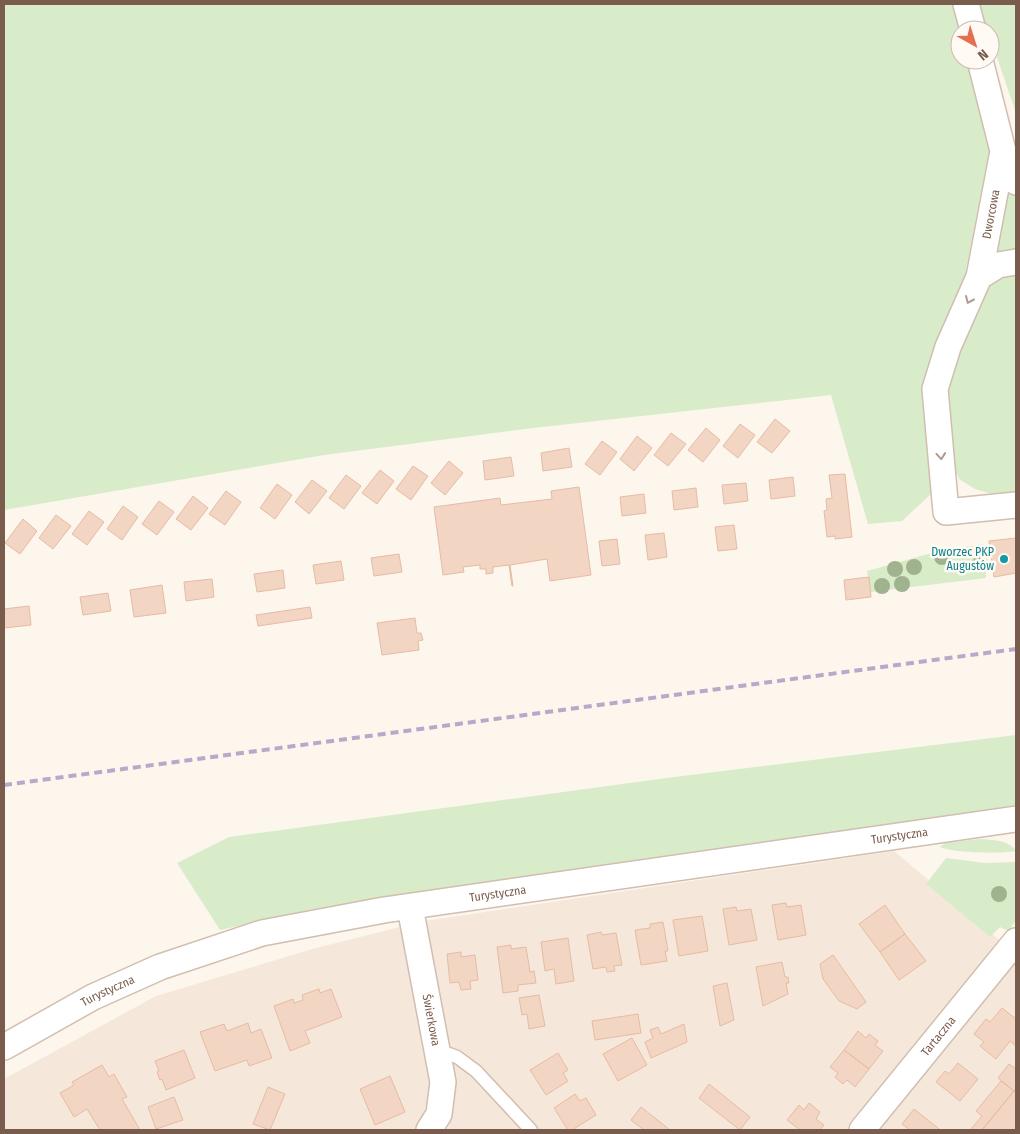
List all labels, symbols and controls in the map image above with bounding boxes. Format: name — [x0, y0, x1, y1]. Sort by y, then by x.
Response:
north arrow — [950, 20, 1000, 70]
text: N — [974, 45, 991, 64]
street label: Dworcowa — [979, 188, 1003, 240]
one-way arrow — [964, 295, 975, 304]
one-way arrow — [935, 452, 946, 460]
place label: Dworzec PKP Augustów — [931, 545, 994, 573]
marker: Dworzec PKP Augustów — [998, 553, 1010, 565]
street label: Turystyczna — [870, 825, 929, 847]
street label: Turystyczna — [468, 883, 527, 905]
street label: Turystyczna — [78, 972, 137, 1009]
street label: Świerkowa — [420, 993, 443, 1047]
street label: Tartaczna — [918, 1014, 959, 1059]

